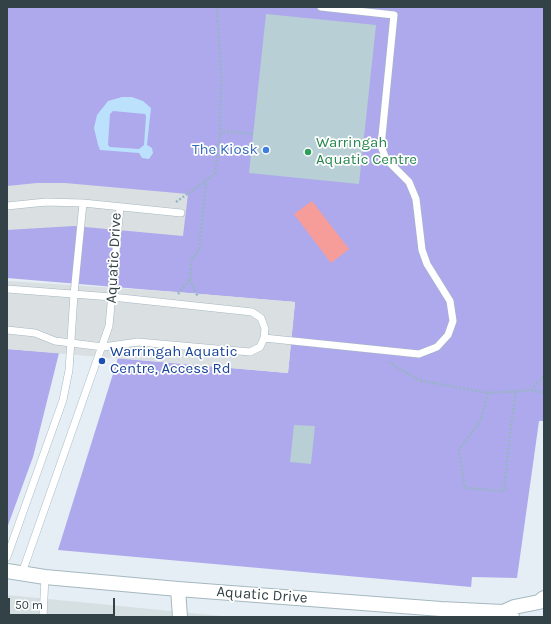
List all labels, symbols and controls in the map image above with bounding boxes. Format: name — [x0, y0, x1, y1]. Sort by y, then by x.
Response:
place label: Warringah Aquatic Centre — [316, 134, 417, 169]
place label: The Kiosk — [192, 141, 258, 159]
marker: The Kiosk — [261, 145, 271, 155]
marker: Warringah Aquatic Centre — [303, 147, 313, 157]
street label: Aquatic Drive — [103, 212, 125, 304]
place label: Warringah Aquatic Centre, Access Rd — [110, 343, 237, 378]
marker: Warringah Aquatic Centre, Access Rd — [97, 356, 107, 366]
street label: Aquatic Drive — [216, 583, 308, 607]
scale bar — [10, 590, 117, 616]
text: 50 m — [15, 598, 43, 612]

